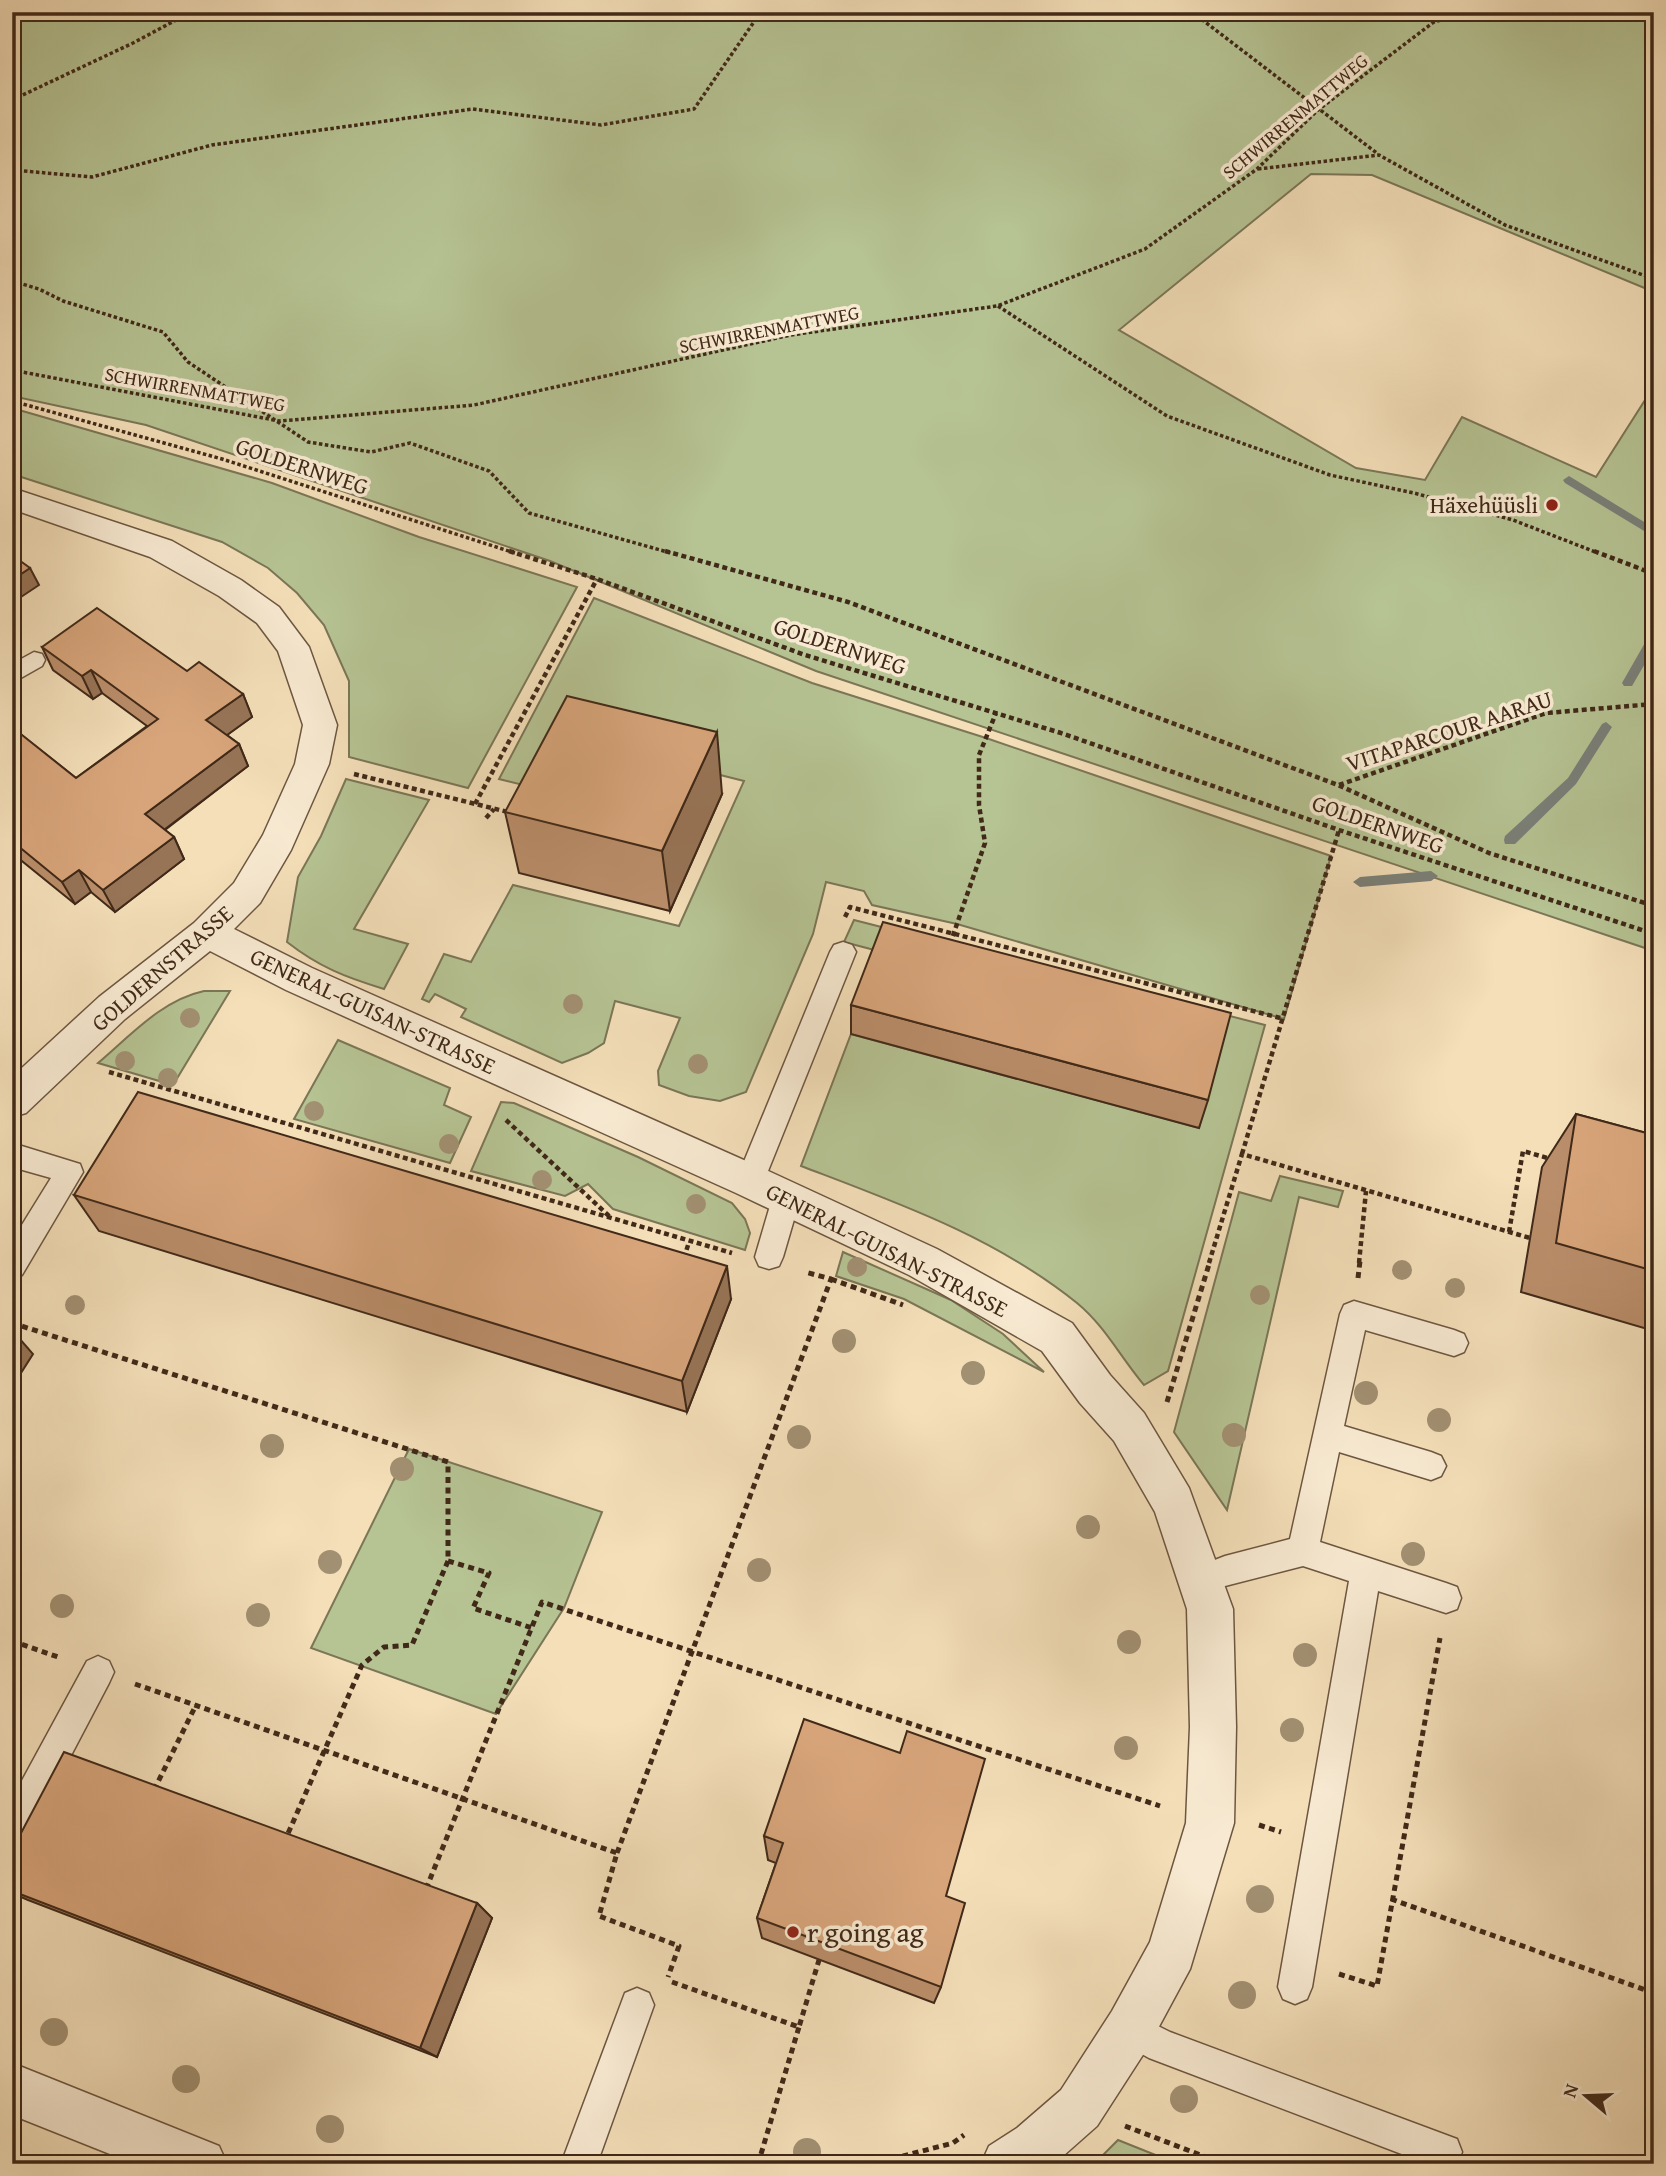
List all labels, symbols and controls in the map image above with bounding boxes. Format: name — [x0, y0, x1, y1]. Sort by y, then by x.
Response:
street label: SCHWIRRENMATTWEG — [1216, 47, 1374, 185]
street label: SCHWIRRENMATTWEG — [677, 298, 861, 360]
street label: SCHWIRRENMATTWEG — [103, 359, 287, 419]
street label: GOLDERNWEG — [232, 429, 373, 503]
place label: Häxehüüsli — [1430, 488, 1538, 521]
marker: Häxehüüsli — [1544, 497, 1560, 513]
street label: GOLDERNWEG — [770, 609, 911, 683]
street label: VITAPARCOUR AARAU — [1341, 682, 1556, 779]
street label: GOLDERNWEG — [1308, 786, 1449, 862]
street label: GOLDERNSTRASSE — [84, 897, 240, 1038]
street label: GENERAL-GUISAN-STRASSE — [245, 939, 501, 1082]
street label: GENERAL-GUISAN-STRASSE — [761, 1174, 1014, 1325]
place label: r going ag — [807, 1911, 924, 1952]
marker: r going ag — [785, 1924, 801, 1940]
north arrow — [1550, 2060, 1620, 2130]
text: N — [1555, 2080, 1585, 2101]

